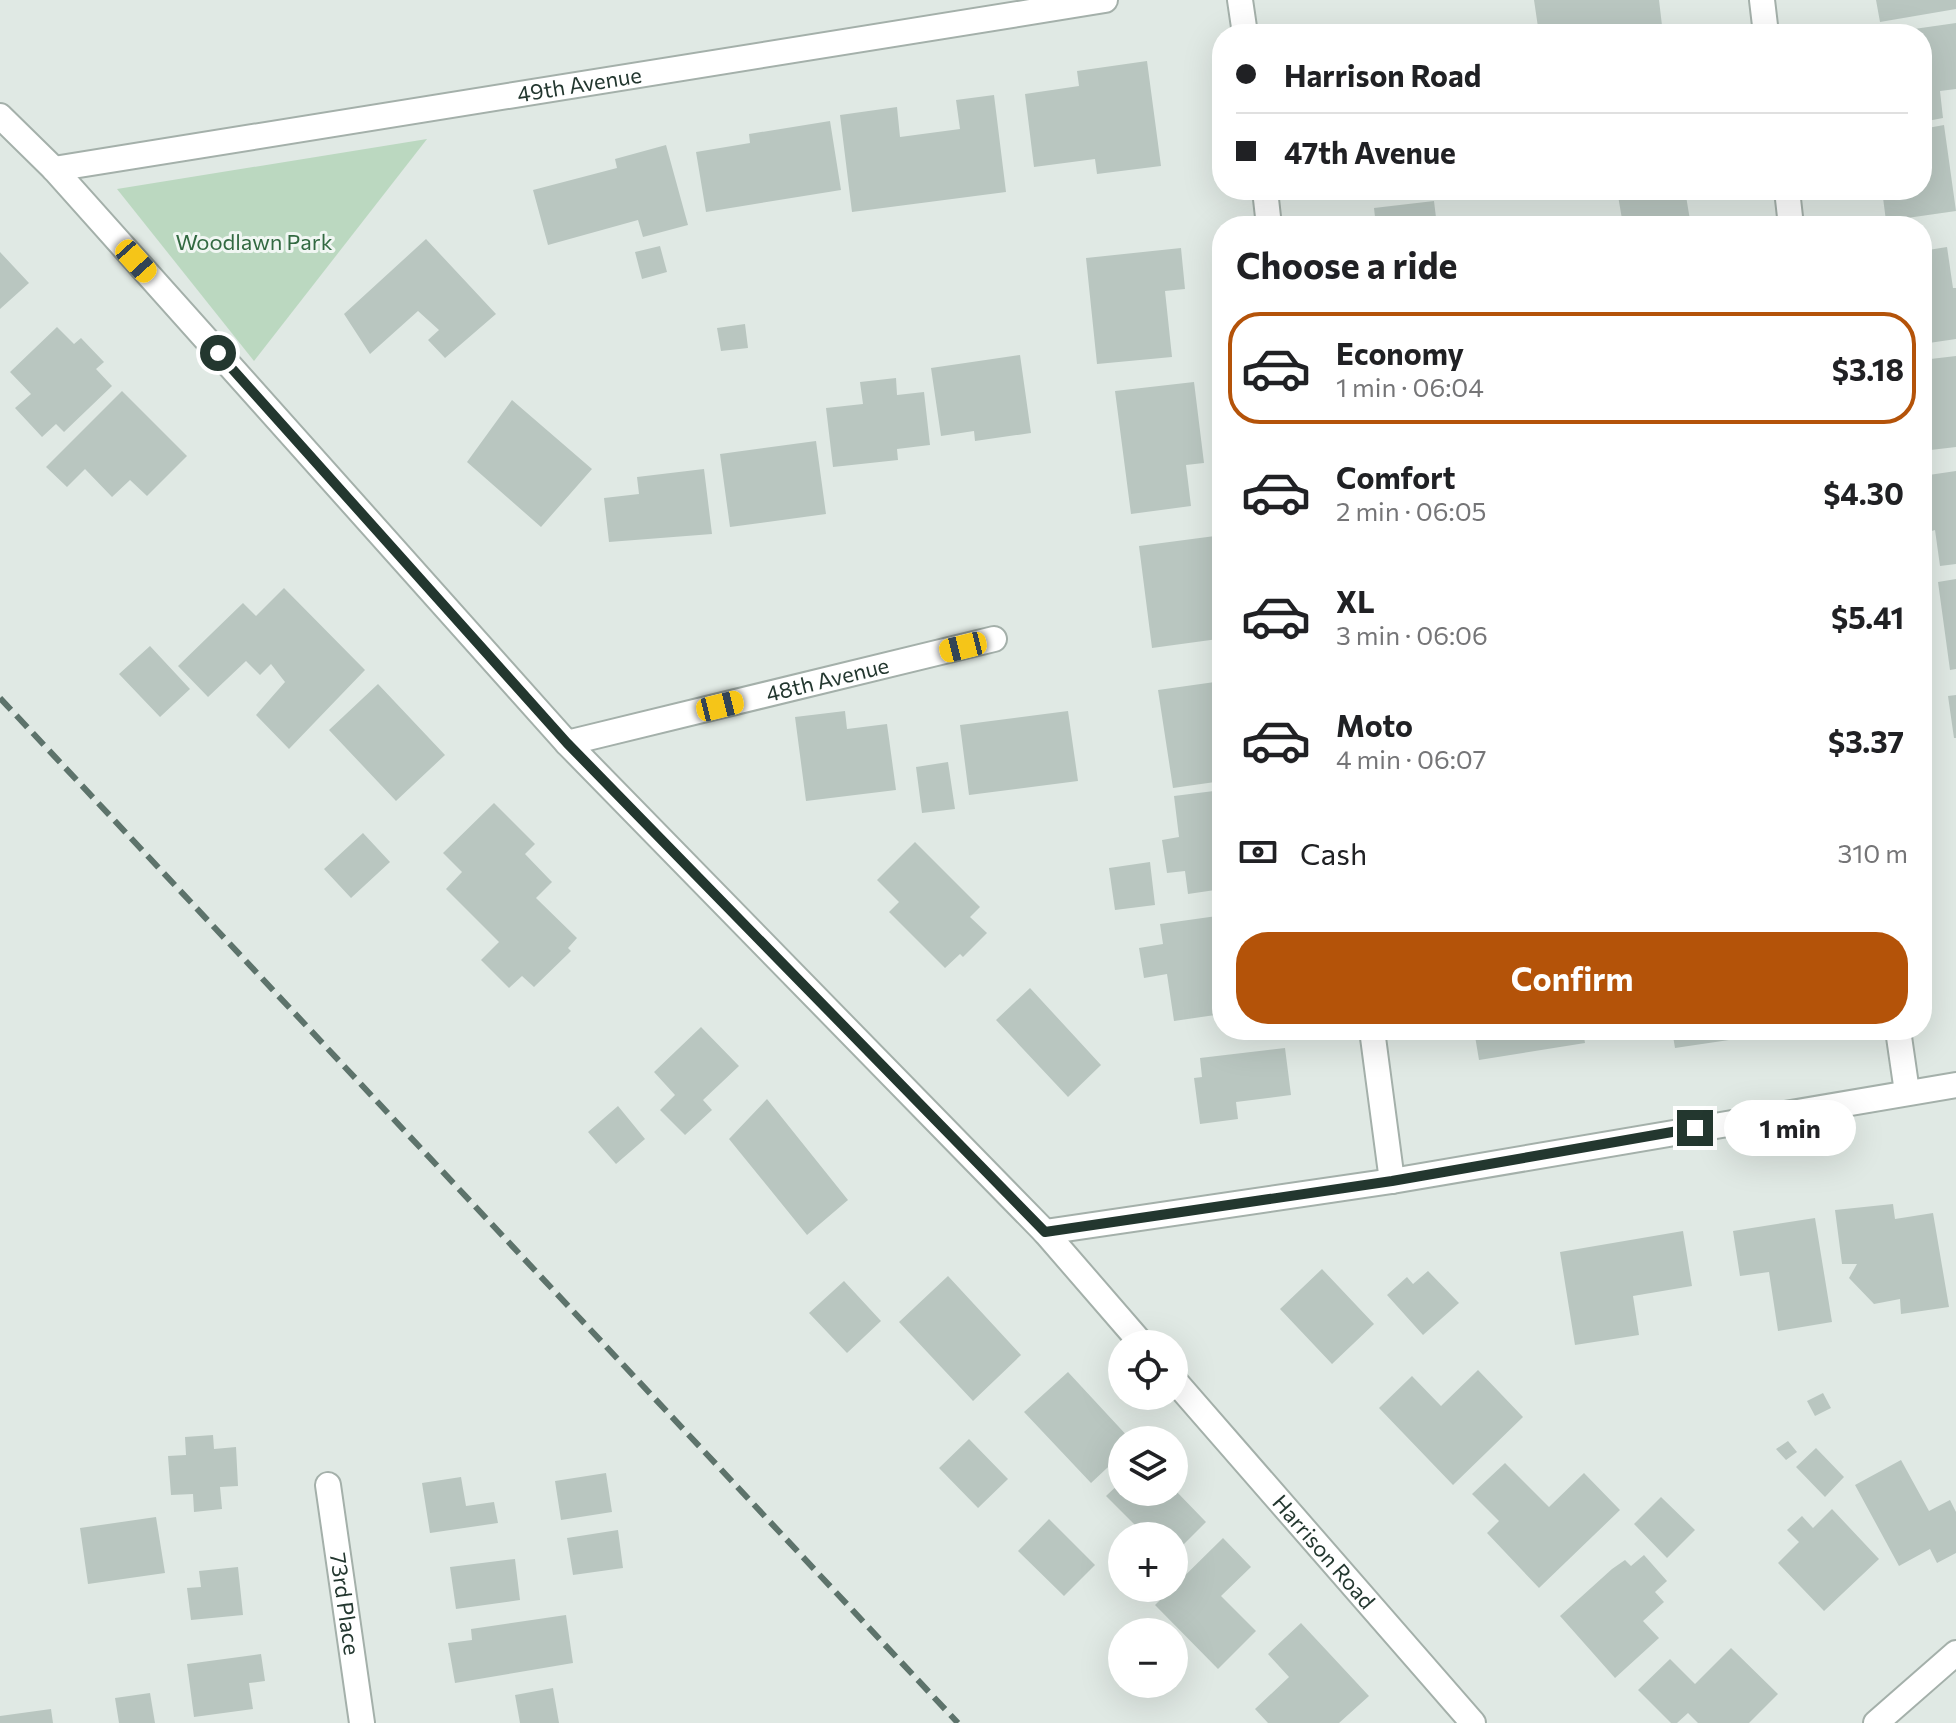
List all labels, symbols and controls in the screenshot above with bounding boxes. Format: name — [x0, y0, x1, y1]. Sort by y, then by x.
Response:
text: Harrison Road — [1284, 56, 1481, 93]
street label: 49th Avenue — [515, 61, 643, 107]
text: 47th Avenue — [1284, 133, 1456, 170]
park label: Woodlawn Park — [175, 228, 333, 255]
car — [111, 235, 161, 287]
text: Choose a ride — [1236, 242, 1457, 286]
icon: car — [1240, 332, 1312, 404]
text: Economy — [1336, 334, 1464, 371]
route start — [200, 335, 236, 371]
text: $3.18 — [1832, 350, 1904, 387]
text: 1 min · 06:04 — [1336, 371, 1484, 402]
icon: car — [1240, 456, 1312, 528]
text: Comfort — [1336, 458, 1455, 495]
text: $4.30 — [1823, 474, 1904, 511]
text: 2 min · 06:05 — [1336, 495, 1487, 526]
icon: car — [1240, 580, 1312, 652]
text: XL — [1336, 582, 1375, 619]
text: $5.41 — [1831, 598, 1904, 635]
text: 3 min · 06:06 — [1336, 619, 1488, 650]
car — [937, 630, 989, 664]
street label: 48th Avenue — [763, 651, 892, 707]
car — [694, 689, 746, 723]
icon: car — [1240, 704, 1312, 776]
text: Moto — [1336, 706, 1413, 743]
text: $3.37 — [1828, 722, 1904, 759]
text: 4 min · 06:07 — [1336, 743, 1486, 774]
icon: cash — [1236, 830, 1280, 874]
text: Cash — [1300, 834, 1367, 871]
text: 310 m — [1837, 837, 1908, 868]
button: Confirm — [1236, 932, 1908, 1024]
callout: 1 min — [1723, 1100, 1855, 1156]
route end — [1677, 1110, 1713, 1146]
text: 1 min — [1759, 1112, 1821, 1143]
map controls — [1108, 1330, 1188, 1698]
button: locate — [1108, 1330, 1188, 1410]
button: layers — [1108, 1426, 1188, 1506]
street label: Harrison Road — [1267, 1489, 1381, 1614]
button: + — [1108, 1522, 1188, 1602]
street label: 73rd Place — [325, 1551, 366, 1657]
button: − — [1108, 1618, 1188, 1698]

